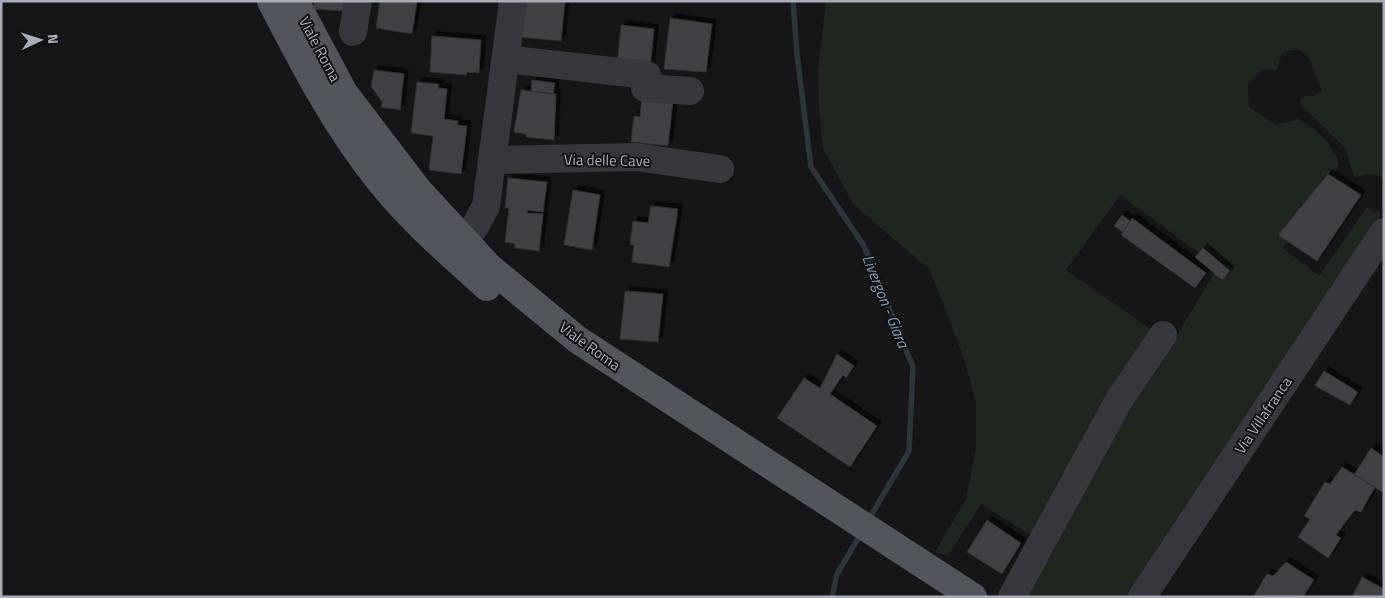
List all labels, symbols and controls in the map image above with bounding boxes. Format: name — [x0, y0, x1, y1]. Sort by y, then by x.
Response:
street label: Viale Roma — [293, 12, 347, 86]
north arrow — [15, 15, 65, 65]
text: N — [43, 33, 64, 45]
street label: Via delle Cave — [564, 148, 650, 172]
water label: Livergon - Giara — [856, 251, 916, 352]
street label: Viale Roma — [555, 316, 626, 376]
street label: Via Villafranca — [1229, 371, 1298, 458]

